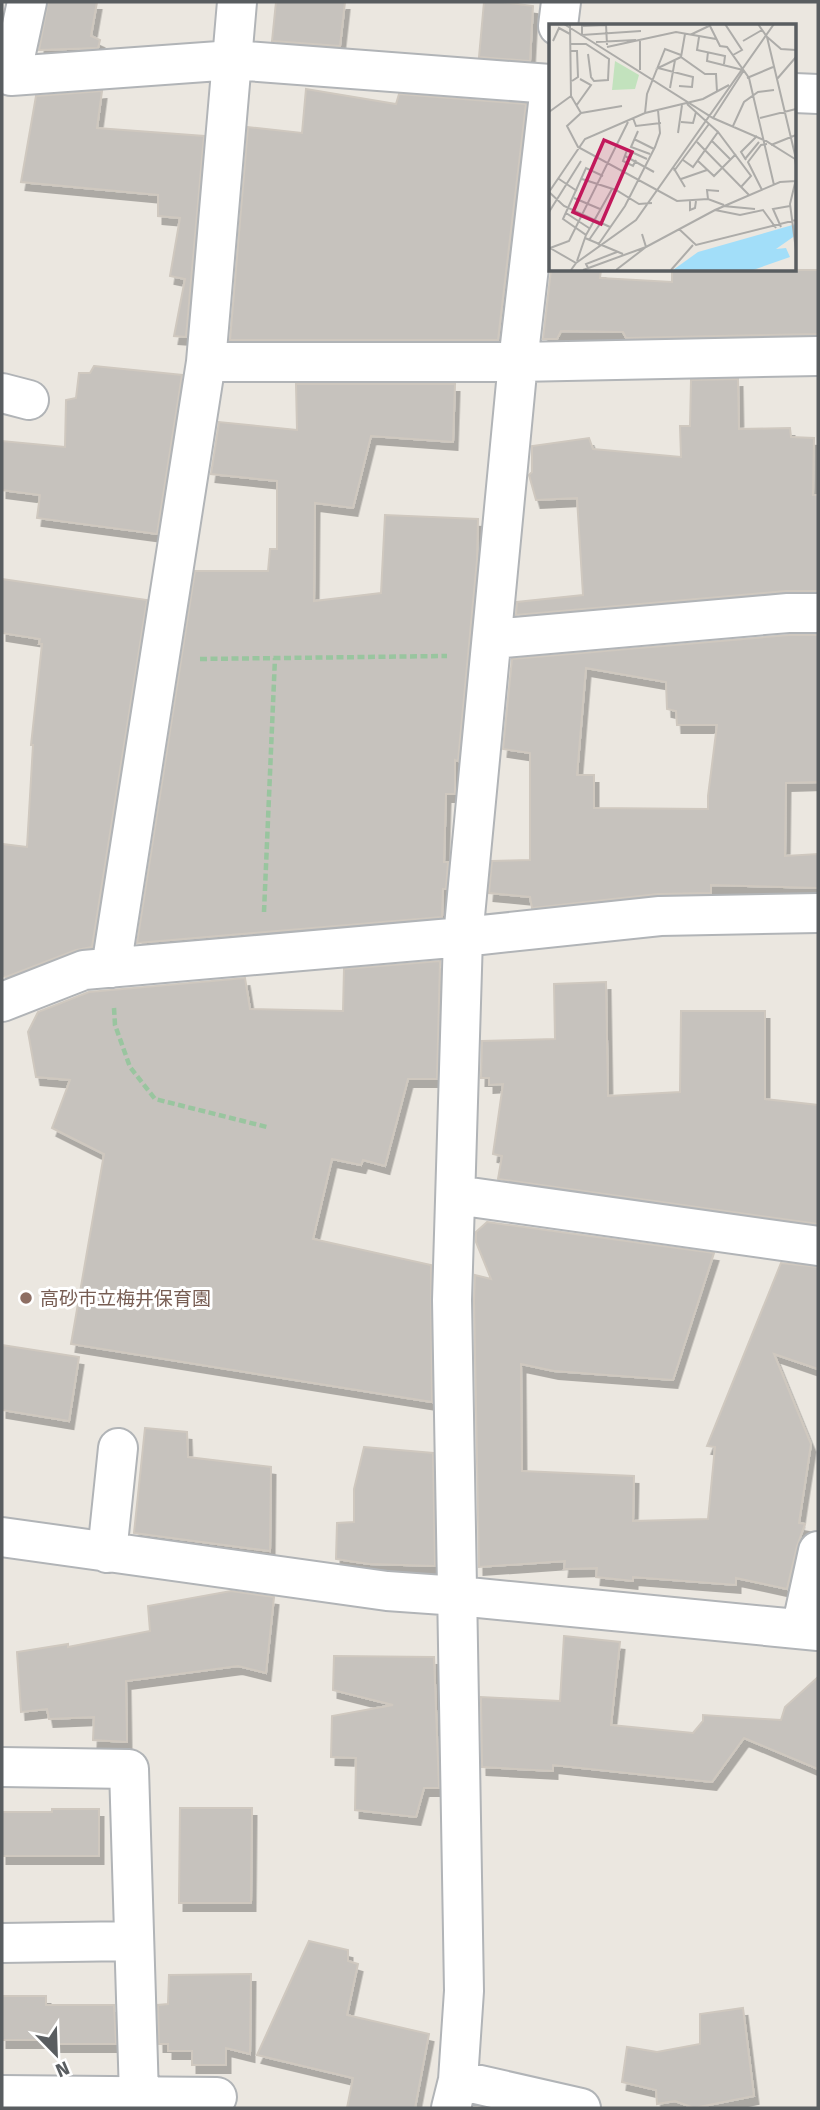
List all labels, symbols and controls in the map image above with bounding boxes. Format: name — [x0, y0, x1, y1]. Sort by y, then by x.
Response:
inset map — [549, 24, 796, 271]
place label: 高砂市立梅井保育園 — [40, 1287, 211, 1310]
marker: 高砂市立梅井保育園 — [18, 1290, 34, 1306]
north arrow — [21, 2019, 91, 2089]
text: N — [52, 2056, 73, 2082]

